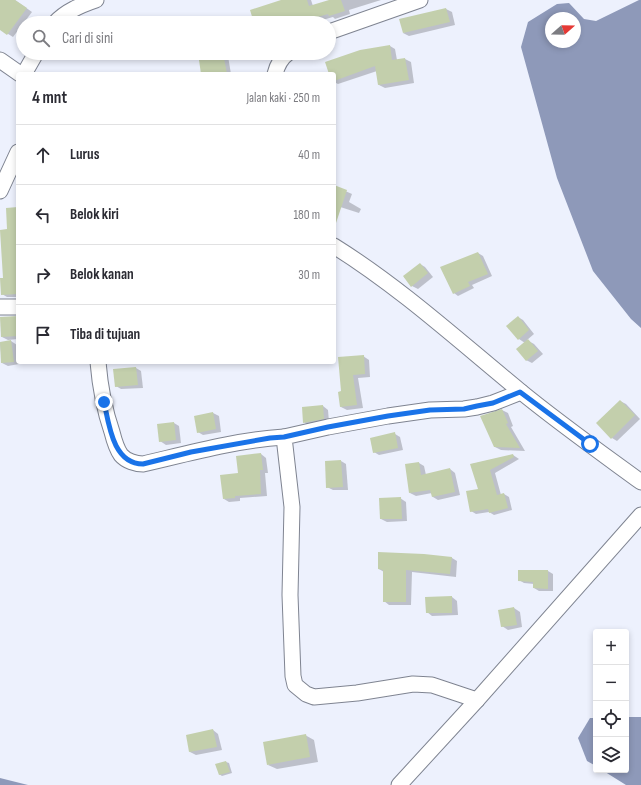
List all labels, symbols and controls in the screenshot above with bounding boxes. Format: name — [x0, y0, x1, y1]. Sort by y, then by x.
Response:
north arrow — [545, 12, 581, 48]
search box — [16, 16, 336, 60]
icon: search — [30, 27, 52, 49]
text: Cari di sini — [62, 29, 113, 48]
text: 4 mnt — [32, 88, 67, 108]
text: Jalan kaki · 250 m — [246, 90, 320, 106]
icon: ahead — [32, 144, 54, 166]
text: Lurus — [70, 145, 99, 164]
text: 40 m — [298, 147, 320, 163]
icon: left — [32, 204, 54, 226]
text: Belok kiri — [70, 205, 119, 224]
text: 180 m — [294, 207, 320, 223]
icon: right — [32, 264, 54, 286]
text: Belok kanan — [70, 265, 134, 284]
text: 30 m — [298, 267, 320, 283]
icon: arrive — [32, 324, 54, 346]
text: Tiba di tujuan — [70, 325, 140, 344]
route end — [95, 393, 113, 411]
route start — [581, 435, 599, 453]
map controls — [593, 629, 629, 773]
button: + — [593, 629, 629, 665]
button: − — [593, 665, 629, 701]
button: locate — [593, 701, 629, 737]
button: layers — [593, 737, 629, 773]

